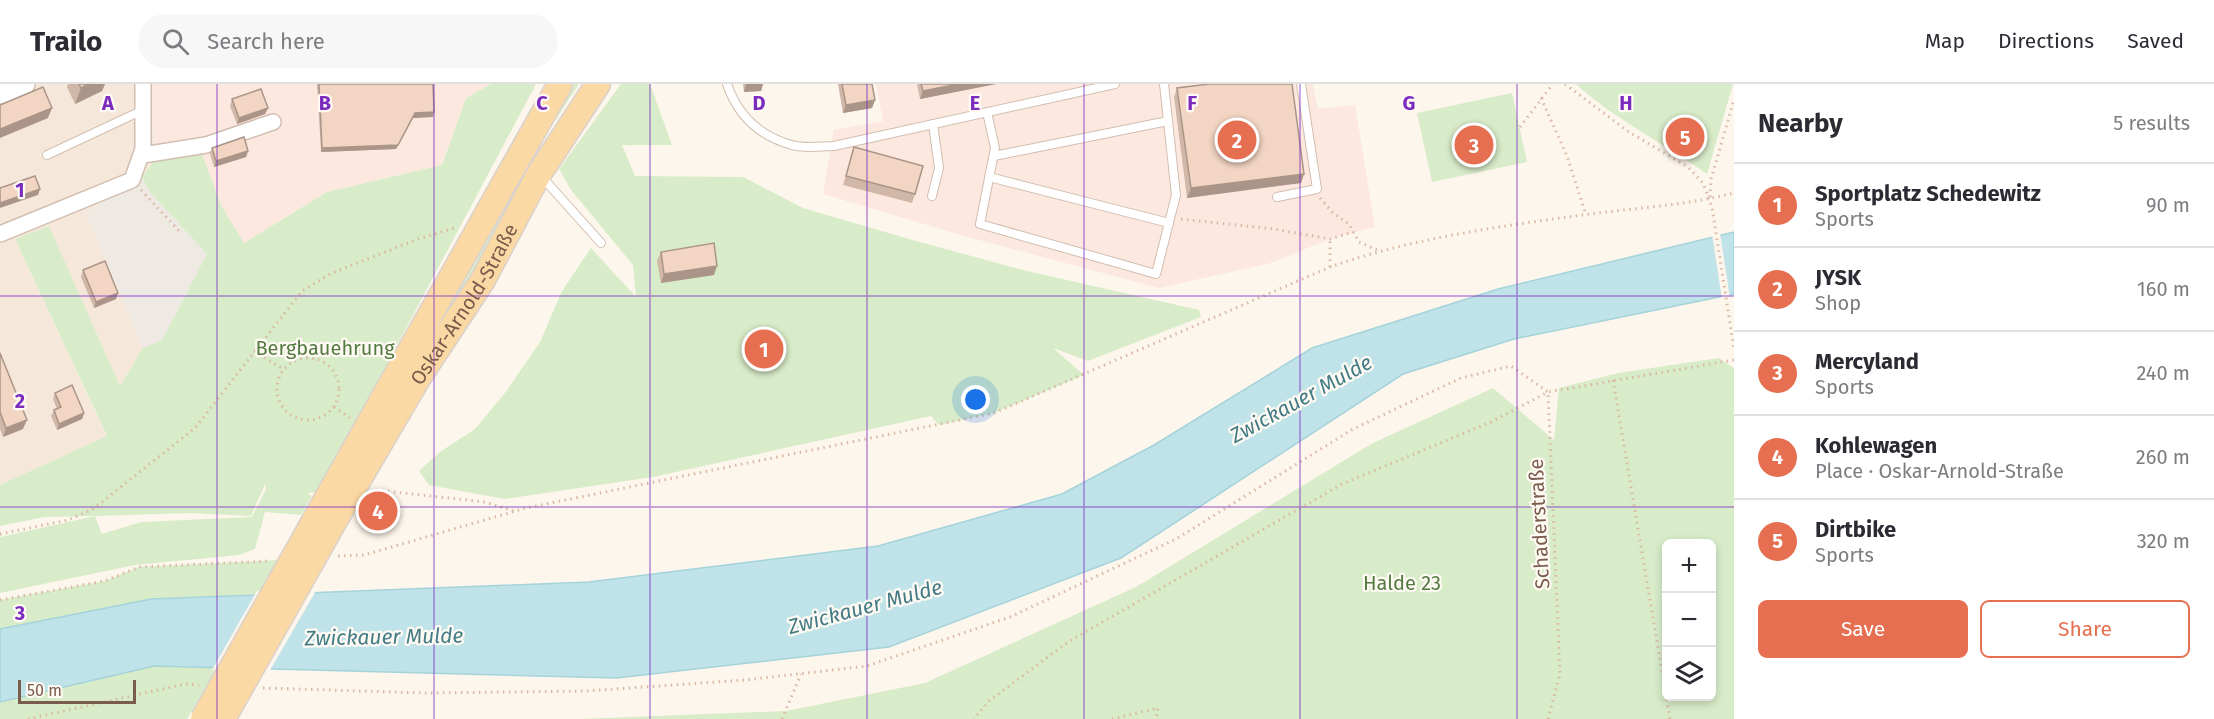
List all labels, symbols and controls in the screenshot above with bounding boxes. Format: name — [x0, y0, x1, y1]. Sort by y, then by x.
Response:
search box — [138, 14, 558, 68]
text: Trailo — [30, 25, 102, 58]
icon: search — [159, 25, 192, 58]
text: Search here — [207, 28, 325, 55]
text: Map — [1925, 28, 1965, 54]
text: Directions — [1998, 28, 2094, 54]
text: Saved — [2127, 28, 2184, 54]
text: A — [101, 91, 115, 115]
text: B — [319, 91, 331, 115]
text: C — [536, 91, 548, 115]
text: D — [752, 91, 766, 115]
text: E — [970, 91, 980, 115]
text: F — [1187, 91, 1197, 115]
text: G — [1403, 91, 1415, 115]
text: H — [1619, 91, 1633, 115]
text: Nearby — [1758, 108, 1843, 139]
text: 5 results — [2113, 111, 2190, 135]
pin: 5 — [1666, 115, 1704, 160]
pin: 2 — [1218, 118, 1256, 162]
pin: 3 — [1454, 122, 1494, 168]
text: 1 — [15, 178, 25, 202]
text: Sportplatz Schedewitz — [1815, 180, 2041, 207]
text: 1 — [1773, 193, 1782, 217]
text: 90 m — [2146, 193, 2190, 217]
text: Sports — [1815, 207, 1874, 231]
street label: Oskar-Arnold-Straße — [405, 219, 523, 389]
text: JYSK — [1815, 264, 1861, 291]
text: 2 — [1772, 277, 1783, 301]
text: 160 m — [2137, 277, 2190, 301]
text: Shop — [1815, 291, 1861, 315]
pin: 1 — [744, 326, 783, 372]
park label: Bergbauehrung — [255, 336, 395, 360]
text: Mercyland — [1815, 348, 1919, 375]
water label: Zwickauer Mulde — [1224, 349, 1377, 449]
text: 3 — [1772, 361, 1783, 385]
text: 240 m — [2136, 361, 2190, 385]
text: Sports — [1815, 375, 1874, 399]
your location — [961, 385, 990, 414]
text: 2 — [15, 389, 25, 413]
text: Kohlewagen — [1815, 432, 1937, 459]
text: 4 — [1772, 445, 1783, 469]
text: 260 m — [2136, 445, 2190, 469]
street label: Schaderstraße — [1524, 458, 1554, 590]
text: Place · Oskar-Arnold-Straße — [1815, 459, 2064, 483]
pin: 4 — [358, 488, 398, 534]
text: Dirtbike — [1815, 516, 1896, 543]
text: 5 — [1772, 529, 1783, 553]
text: 320 m — [2137, 529, 2190, 553]
map controls — [1662, 539, 1716, 701]
button: + — [1662, 539, 1716, 593]
text: Sports — [1815, 543, 1874, 567]
park label: Halde 23 — [1363, 571, 1441, 595]
water label: Zwickauer Mulde — [784, 574, 945, 640]
button: − — [1662, 593, 1716, 647]
button: Save — [1758, 600, 1968, 658]
button: Share — [1980, 600, 2190, 658]
text: 3 — [14, 601, 25, 625]
water label: Zwickauer Mulde — [304, 623, 464, 651]
button: layers — [1662, 647, 1716, 701]
scale bar — [18, 677, 136, 704]
text: 50 m — [27, 681, 62, 700]

